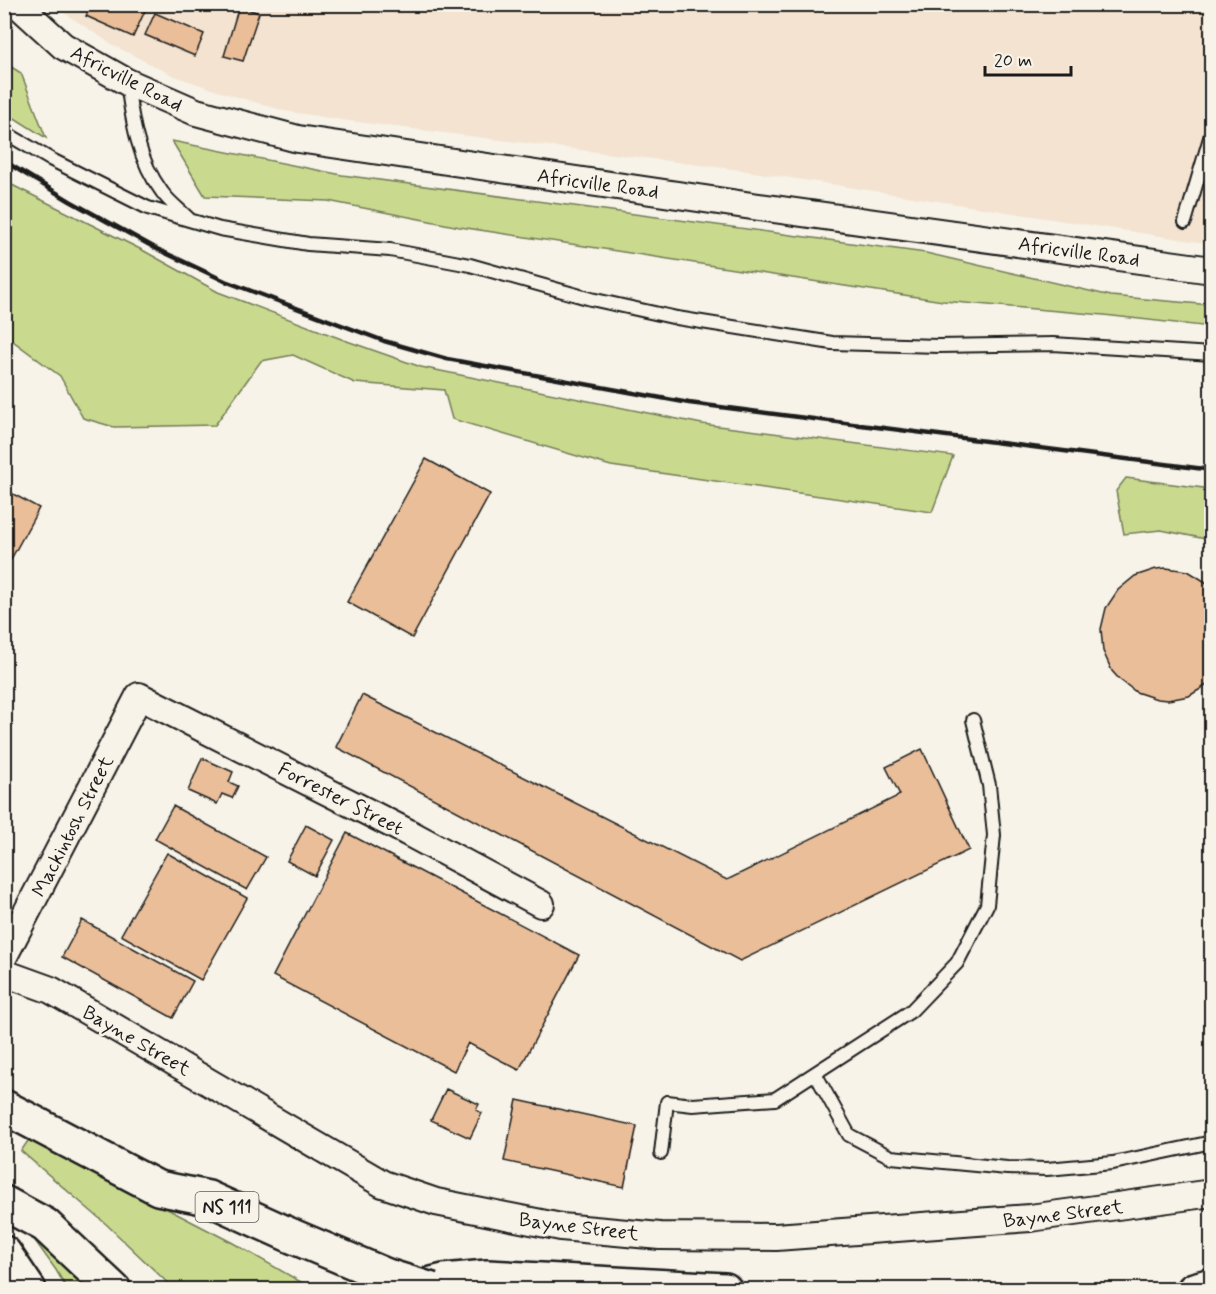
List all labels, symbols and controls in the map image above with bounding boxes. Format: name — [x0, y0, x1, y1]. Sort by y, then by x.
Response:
scale bar — [985, 39, 1070, 77]
street label: Africville Road — [66, 40, 187, 119]
text: 20 m — [994, 49, 1032, 73]
street label: Africville Road — [535, 163, 660, 206]
street label: Africville Road — [1016, 231, 1141, 274]
street label: Mackintosh Street — [26, 751, 121, 902]
street label: Forrester Street — [273, 756, 408, 842]
street label: Bayne Street — [77, 999, 195, 1083]
road number: NS 111 — [196, 1192, 258, 1222]
street label: Bayne Street — [1002, 1194, 1125, 1235]
street label: Bayne Street — [517, 1207, 641, 1248]

